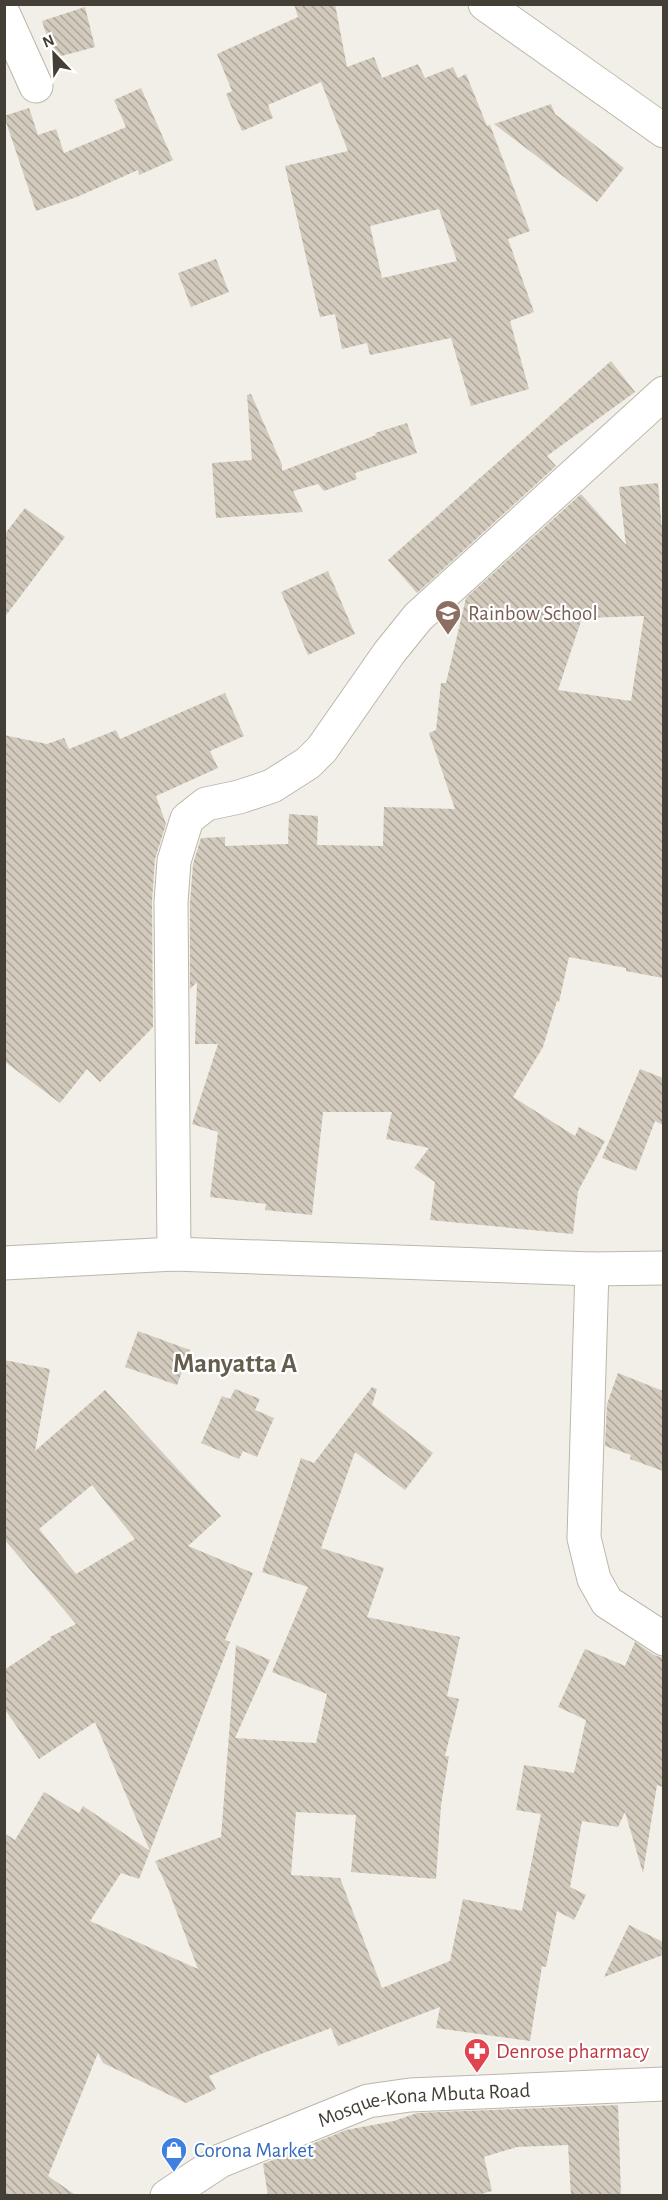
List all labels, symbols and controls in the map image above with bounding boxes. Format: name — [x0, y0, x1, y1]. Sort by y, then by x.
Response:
north arrow — [24, 24, 84, 84]
text: N — [40, 32, 57, 51]
school or university icon: Rainbow School — [433, 598, 463, 636]
place label: Rainbow School — [468, 603, 598, 624]
district label: Manyatta A — [173, 1350, 297, 1378]
pharmacy icon: Denrose pharmacy — [462, 2036, 492, 2074]
place label: Denrose pharmacy — [496, 2041, 649, 2062]
street label: Mosque-Kona Mbuta Road — [315, 2079, 531, 2131]
shop icon: Corona Market — [159, 2135, 189, 2173]
place label: Corona Market — [194, 2140, 314, 2161]

